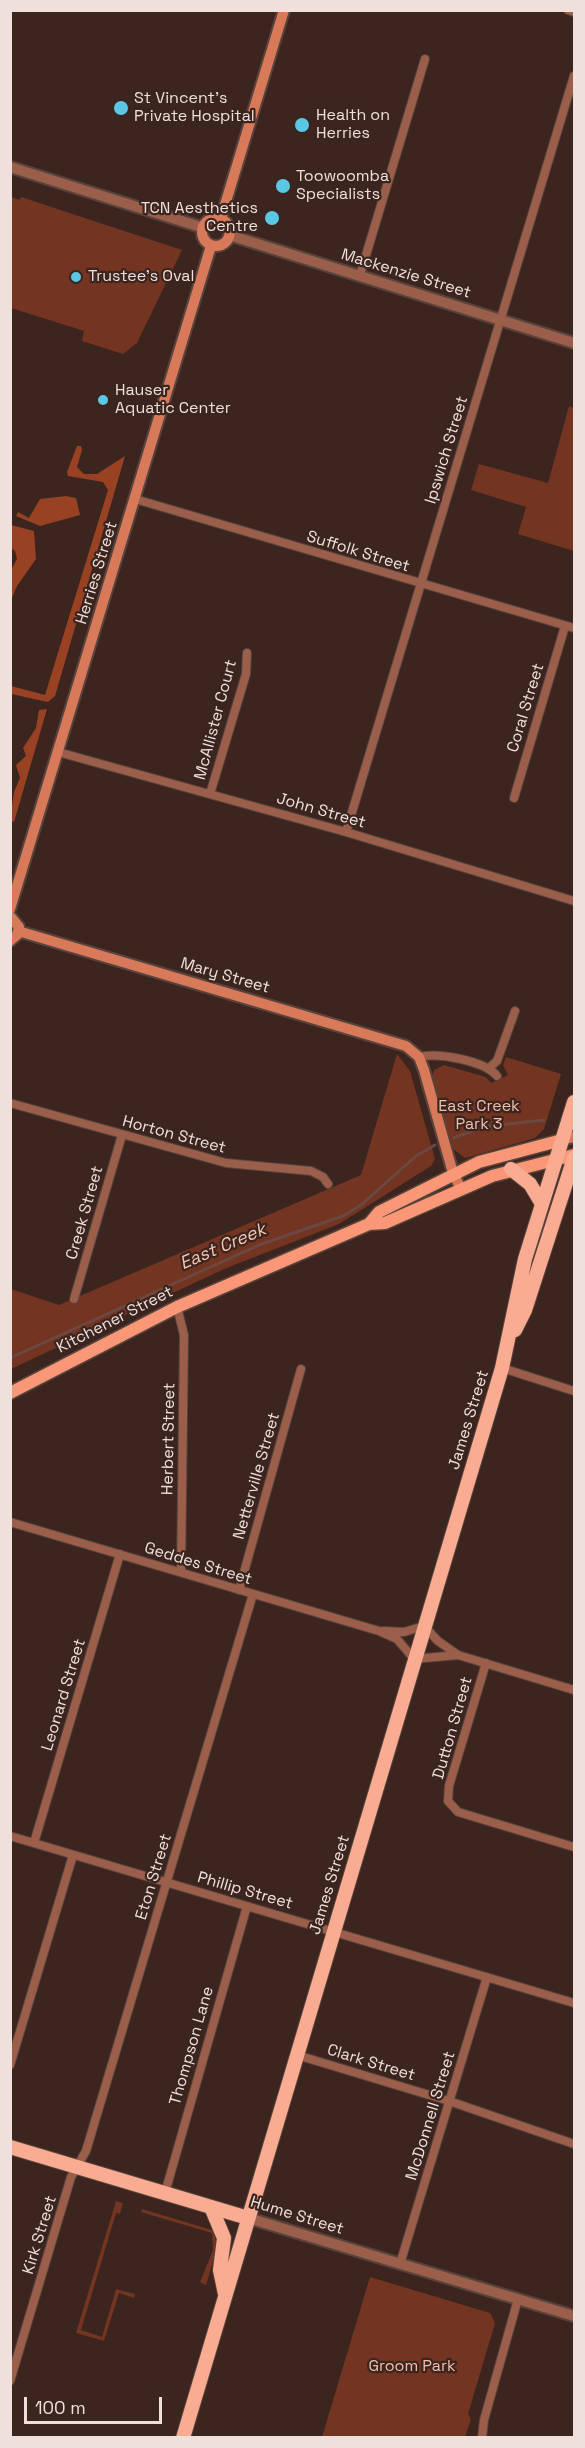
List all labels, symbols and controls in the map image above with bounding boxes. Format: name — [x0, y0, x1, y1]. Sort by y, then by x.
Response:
place label: St Vincent's Private Hospital — [134, 89, 255, 127]
marker: St Vincent's Private Hospital — [112, 99, 130, 117]
place label: Health on Herries — [316, 106, 390, 144]
marker: Health on Herries — [293, 116, 311, 134]
place label: Toowoomba Specialists — [296, 167, 389, 205]
marker: Toowoomba Specialists — [274, 177, 292, 195]
place label: TCN Aesthetics Centre — [141, 199, 258, 237]
marker: TCN Aesthetics Centre — [263, 209, 281, 227]
street label: Mackenzie Street — [339, 245, 473, 303]
place label: Trustee's Oval — [88, 267, 194, 287]
marker: Trustee's Oval — [69, 270, 83, 284]
place label: Hauser Aquatic Center — [115, 381, 231, 419]
marker: Hauser Aquatic Center — [96, 393, 110, 407]
street label: Ipswich Street — [422, 394, 472, 506]
street label: Herries Street — [72, 519, 122, 627]
street label: Suffolk Street — [304, 527, 412, 577]
street label: McAllister Court — [191, 658, 241, 782]
street label: Coral Street — [503, 661, 549, 755]
street label: John Street — [274, 789, 368, 833]
street label: Mary Street — [178, 954, 272, 998]
park label: East Creek Park 3 — [438, 1097, 520, 1135]
street label: Horton Street — [120, 1112, 228, 1158]
street label: Creek Street — [62, 1164, 108, 1262]
water label: East Creek — [177, 1219, 269, 1275]
street label: Kitchener Street — [54, 1282, 176, 1358]
street label: James Street — [445, 1368, 493, 1472]
street label: Herbert Street — [158, 1383, 180, 1495]
street label: Netterville Street — [230, 1410, 284, 1542]
street label: Geddes Street — [142, 1539, 254, 1589]
street label: Leonard Street — [38, 1637, 90, 1753]
street label: Dutton Street — [429, 1675, 477, 1781]
street label: Eton Street — [132, 1832, 176, 1922]
street label: James Street — [306, 1833, 354, 1937]
street label: Phillip Street — [195, 1868, 295, 1914]
street label: Thompson Lane — [166, 1984, 218, 2108]
street label: Clark Street — [325, 2041, 417, 2085]
street label: McDonnell Street — [402, 2049, 460, 2183]
street label: Kirk Street — [19, 2193, 61, 2277]
street label: Hume Street — [248, 2193, 346, 2239]
park label: Groom Park — [368, 2357, 456, 2377]
scale bar — [27, 2385, 165, 2423]
text: 100 m — [35, 2396, 86, 2419]

